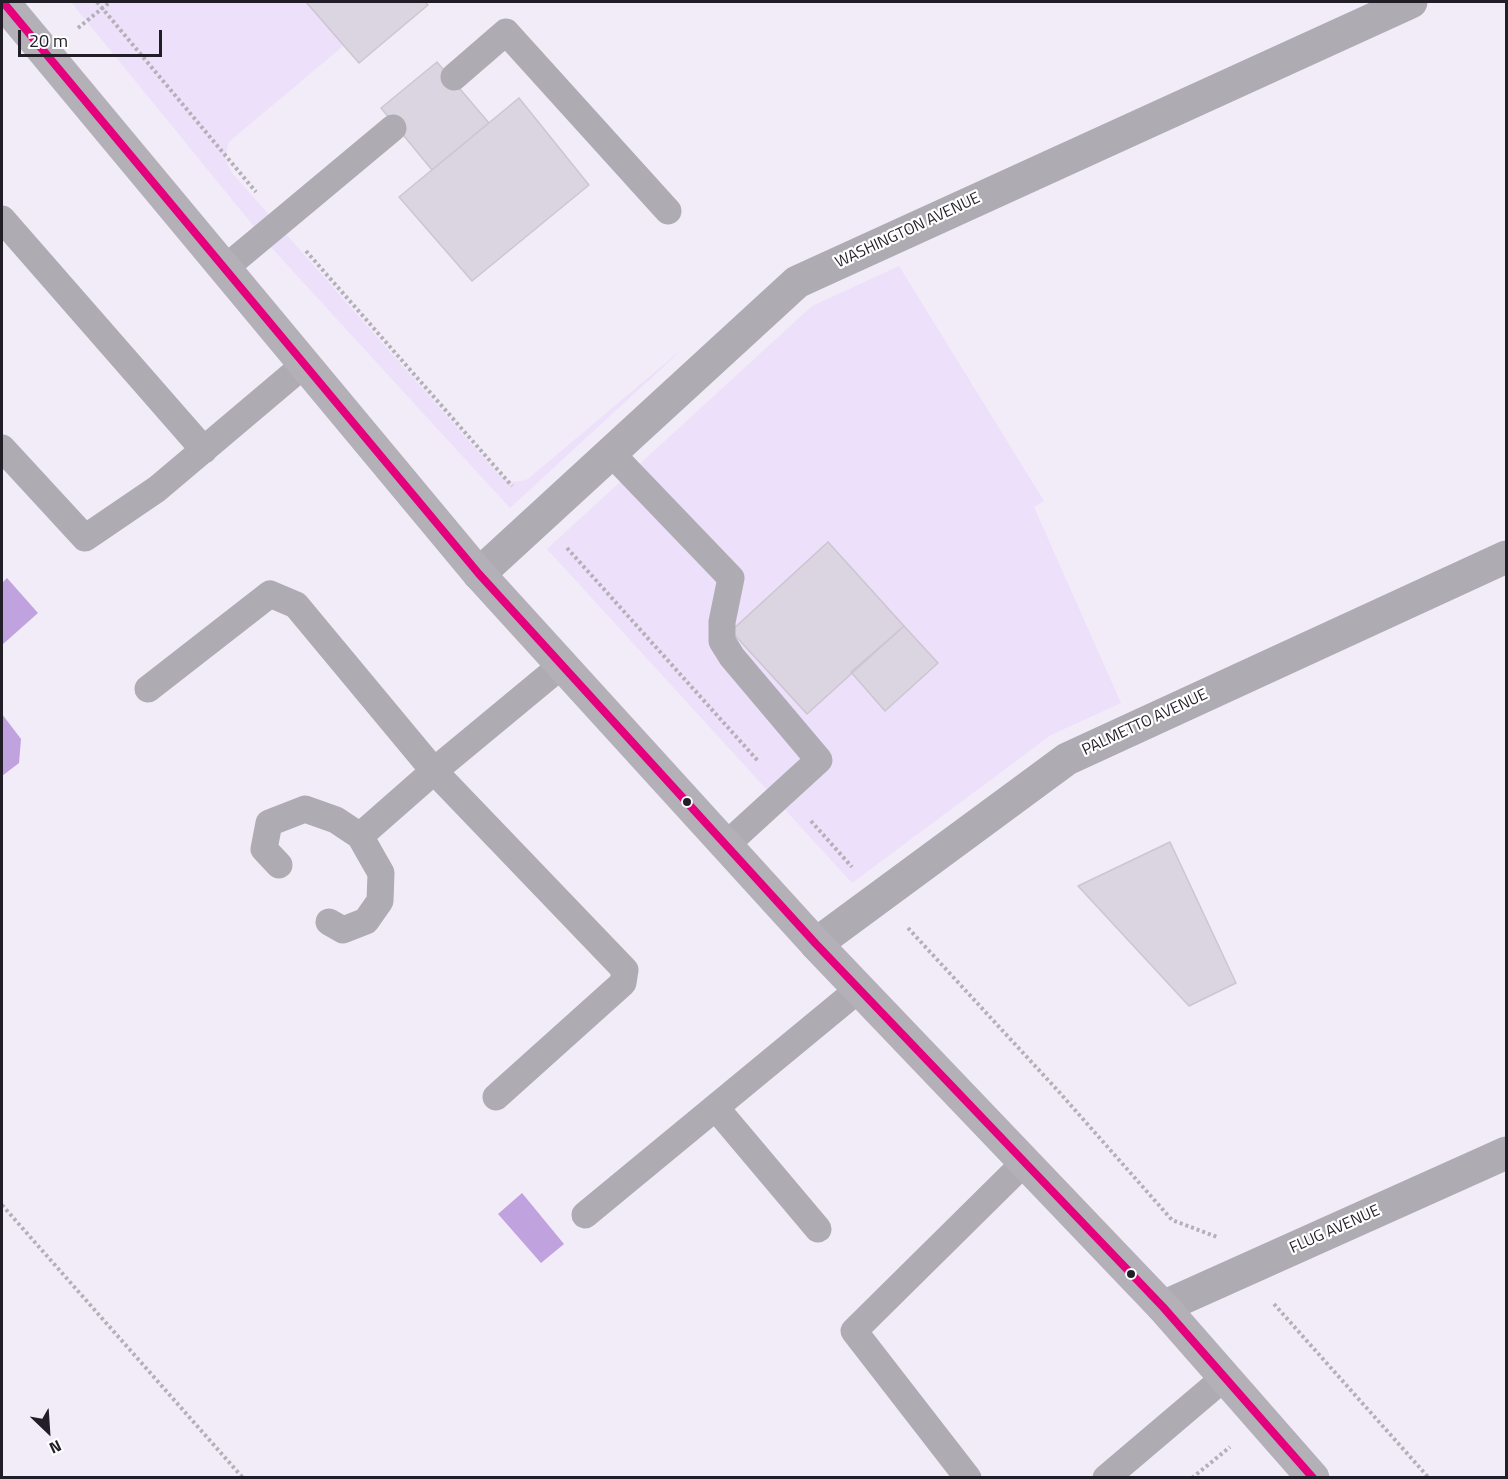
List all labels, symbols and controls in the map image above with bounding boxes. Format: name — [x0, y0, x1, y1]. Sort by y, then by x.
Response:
scale bar — [21, 18, 165, 56]
text: 20 m — [29, 27, 68, 54]
street label: WASHINGTON AVENUE — [833, 189, 983, 273]
street label: PALMETTO AVENUE — [1079, 686, 1211, 760]
unlabelled marker — [681, 796, 693, 808]
street label: FLUG AVENUE — [1287, 1202, 1383, 1258]
unlabelled marker — [1125, 1268, 1137, 1280]
north arrow — [18, 1401, 78, 1461]
text: N — [46, 1434, 66, 1461]

